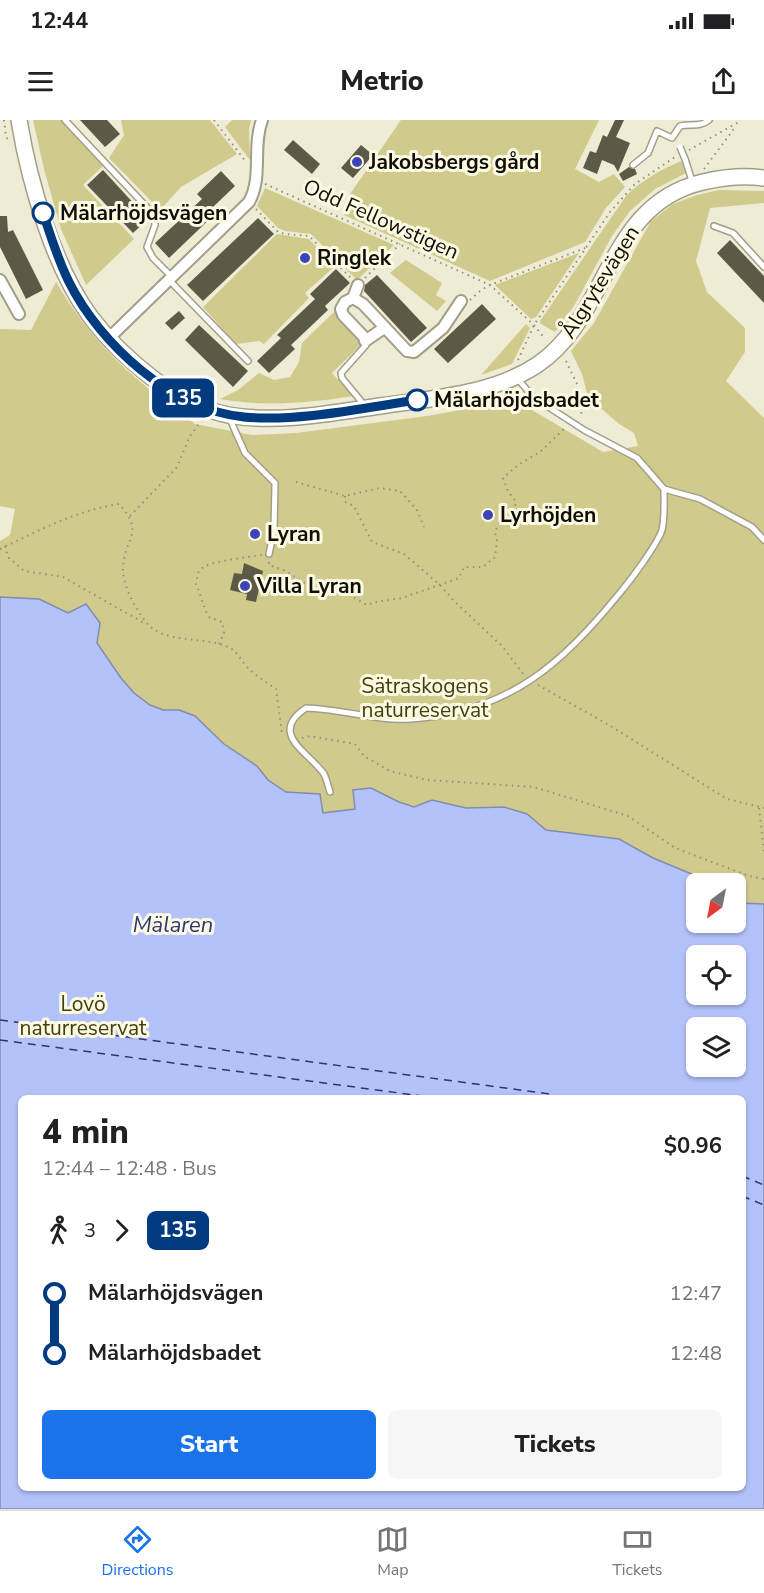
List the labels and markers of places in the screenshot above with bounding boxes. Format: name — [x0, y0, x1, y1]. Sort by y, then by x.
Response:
place label: Jakobsbergs gård — [368, 148, 539, 176]
marker: Jakobsbergs gård — [350, 155, 364, 169]
place label: Mälarhöjdsvägen — [60, 199, 227, 227]
marker: Mälarhöjdsvägen — [32, 202, 54, 224]
place label: Ringlek — [317, 244, 392, 272]
marker: Ringlek — [298, 251, 312, 265]
place label: Mälarhöjdsbadet — [434, 386, 600, 414]
marker: Mälarhöjdsbadet — [406, 389, 428, 411]
place label: Lyrhöjden — [500, 501, 596, 529]
marker: Lyrhöjden — [481, 508, 495, 522]
place label: Lyran — [267, 520, 321, 548]
marker: Lyran — [248, 527, 262, 541]
place label: Villa Lyran — [256, 572, 362, 600]
marker: Villa Lyran — [238, 579, 252, 593]

